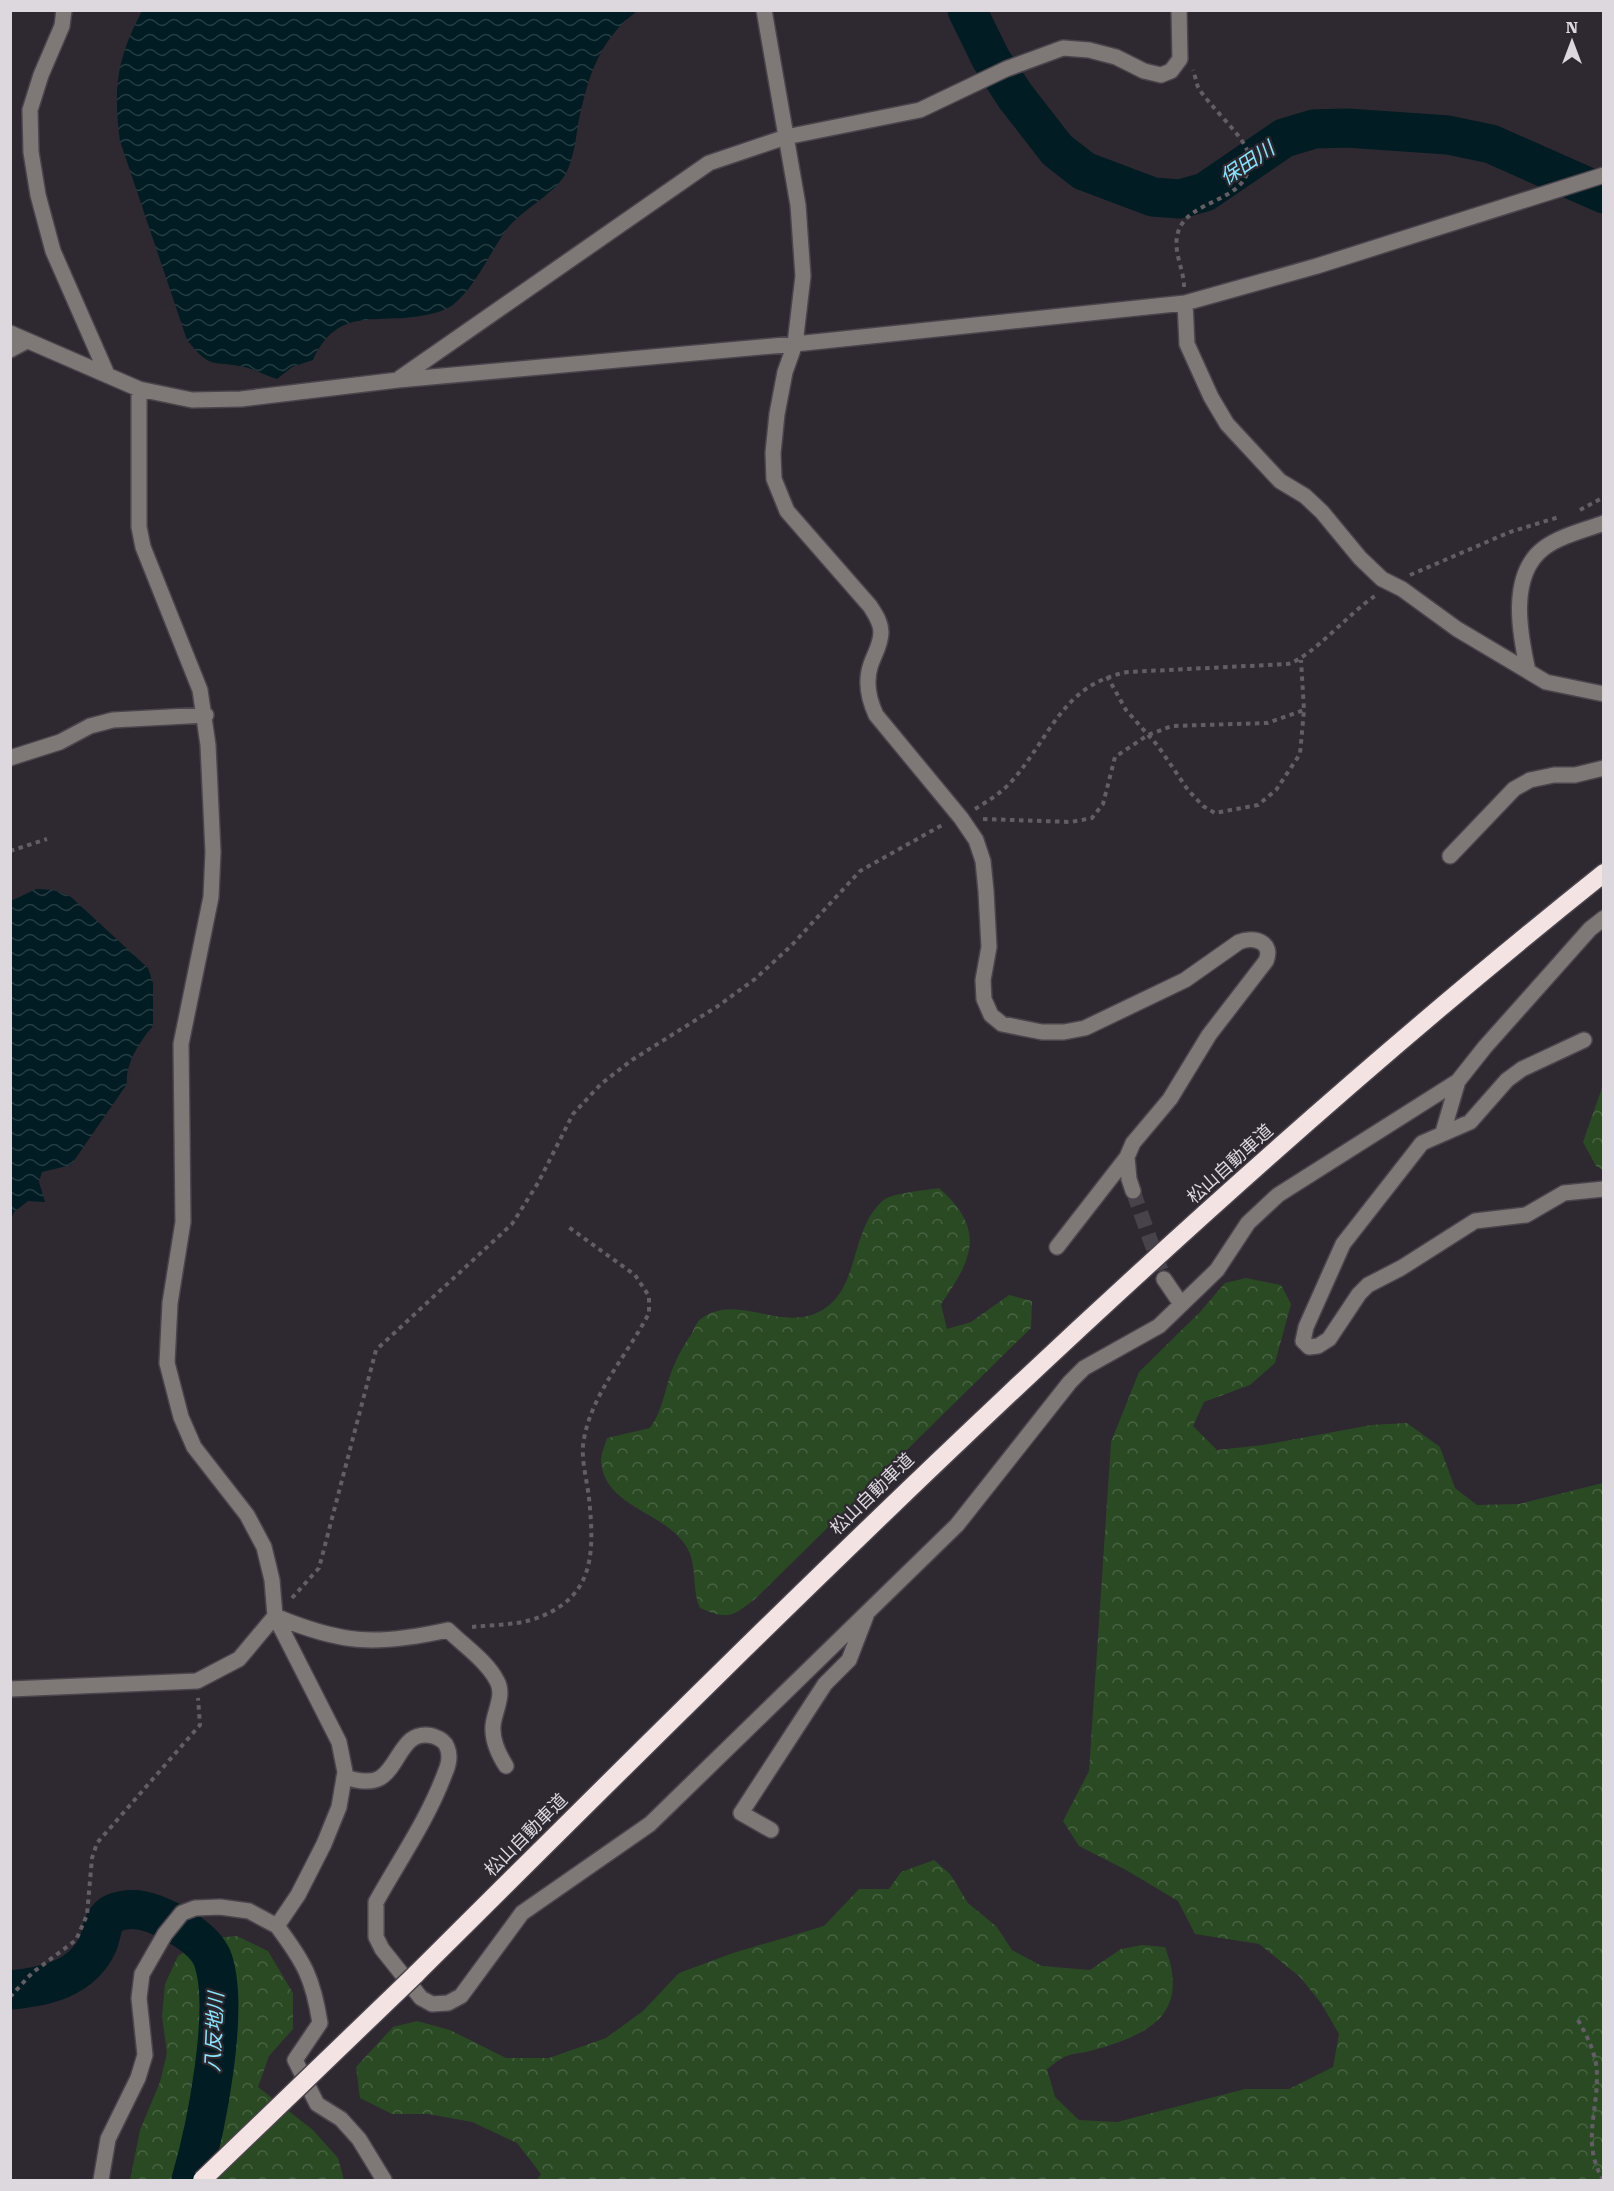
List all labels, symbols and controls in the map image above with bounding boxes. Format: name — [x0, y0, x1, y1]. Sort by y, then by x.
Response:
north arrow — [1542, 12, 1602, 72]
text: N — [1566, 18, 1578, 37]
water label: 保田川 — [1215, 135, 1280, 190]
street label: 松山自動車道 — [1183, 1120, 1277, 1208]
street label: 松山自動車道 — [826, 1449, 918, 1539]
street label: 松山自動車道 — [480, 1789, 571, 1880]
water label: 八反地川 — [200, 1989, 228, 2073]

